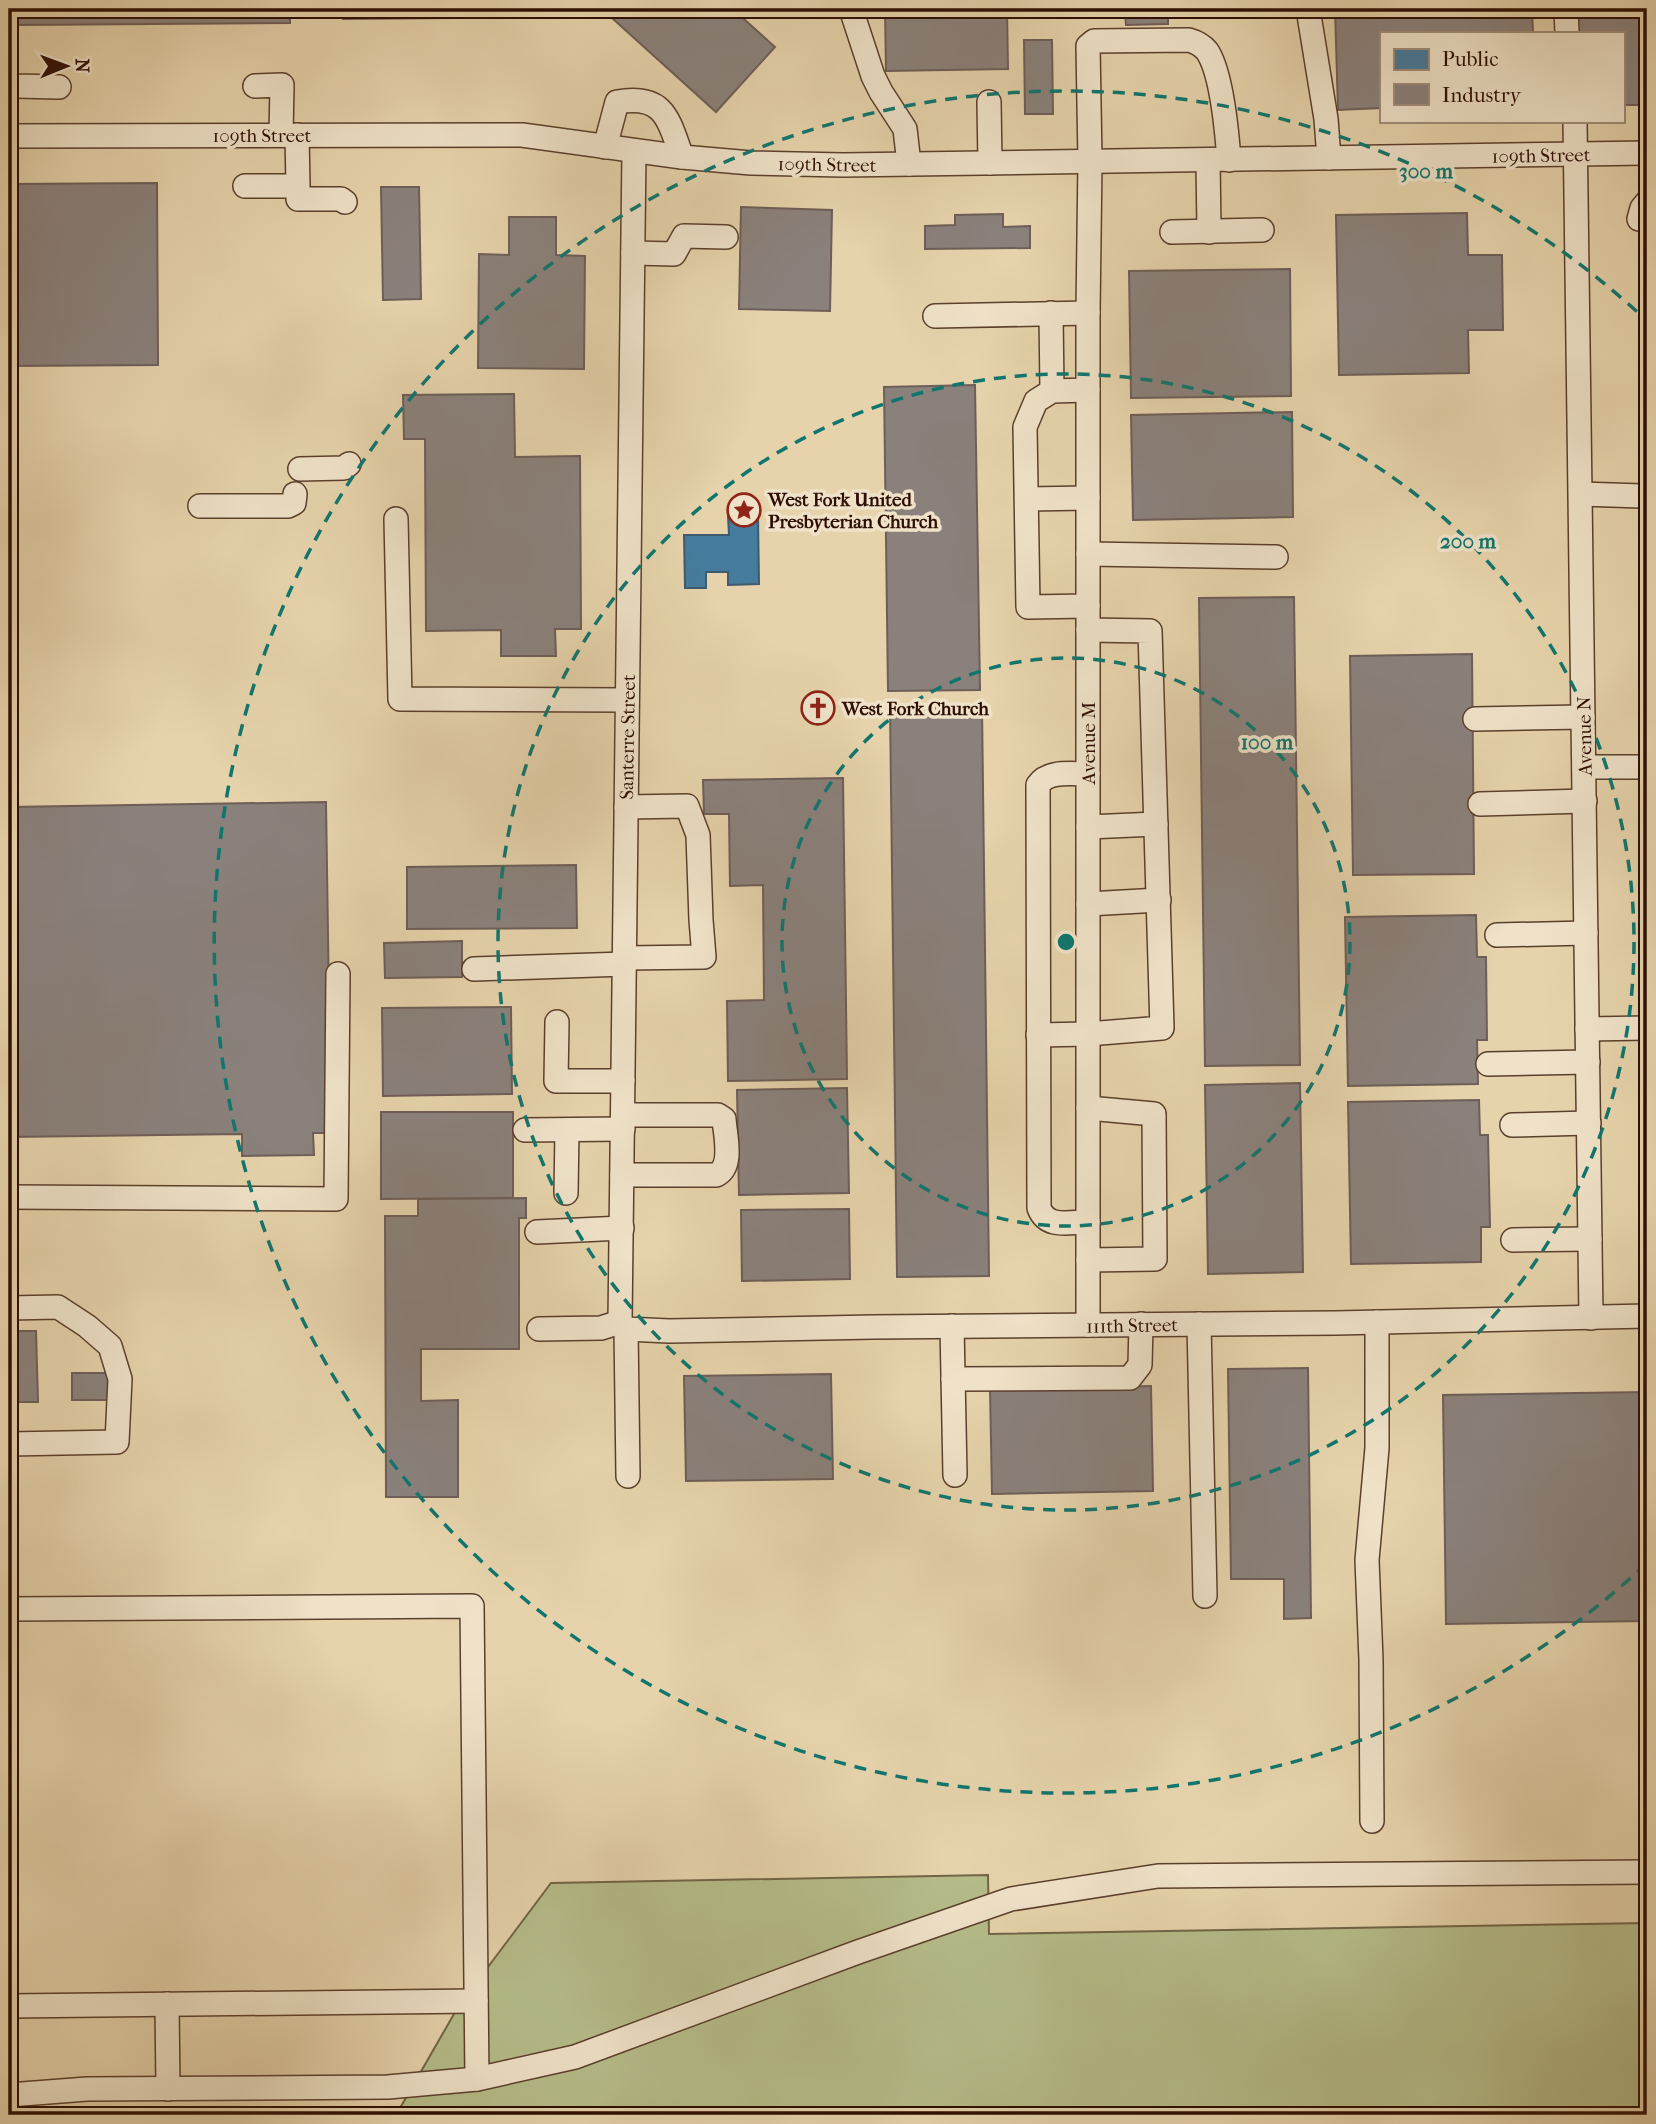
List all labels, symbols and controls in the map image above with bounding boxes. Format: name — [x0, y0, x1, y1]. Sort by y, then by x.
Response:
north arrow — [32, 32, 102, 102]
legend — [1380, 32, 1624, 122]
text: Public — [1442, 47, 1498, 71]
text: N — [71, 58, 93, 74]
text: Industry — [1442, 83, 1522, 107]
street label: 109th Street — [213, 125, 312, 147]
street label: 109th Street — [1491, 144, 1591, 168]
street label: 109th Street — [777, 153, 877, 177]
text: 300 m — [1399, 159, 1453, 183]
place label: West Fork United Presbyterian Church — [767, 489, 938, 533]
place icon: West Fork United Presbyterian Church — [725, 491, 763, 529]
text: 200 m — [1440, 529, 1497, 553]
street label: Santerre Street — [616, 674, 640, 800]
church icon: West Fork Church — [799, 689, 837, 727]
street label: Avenue N — [1573, 695, 1597, 777]
place label: West Fork Church — [841, 698, 989, 720]
street label: Avenue M — [1078, 702, 1100, 785]
text: 100 m — [1241, 730, 1294, 754]
centre of rings — [1054, 930, 1078, 954]
street label: 111th Street — [1086, 1314, 1178, 1338]

